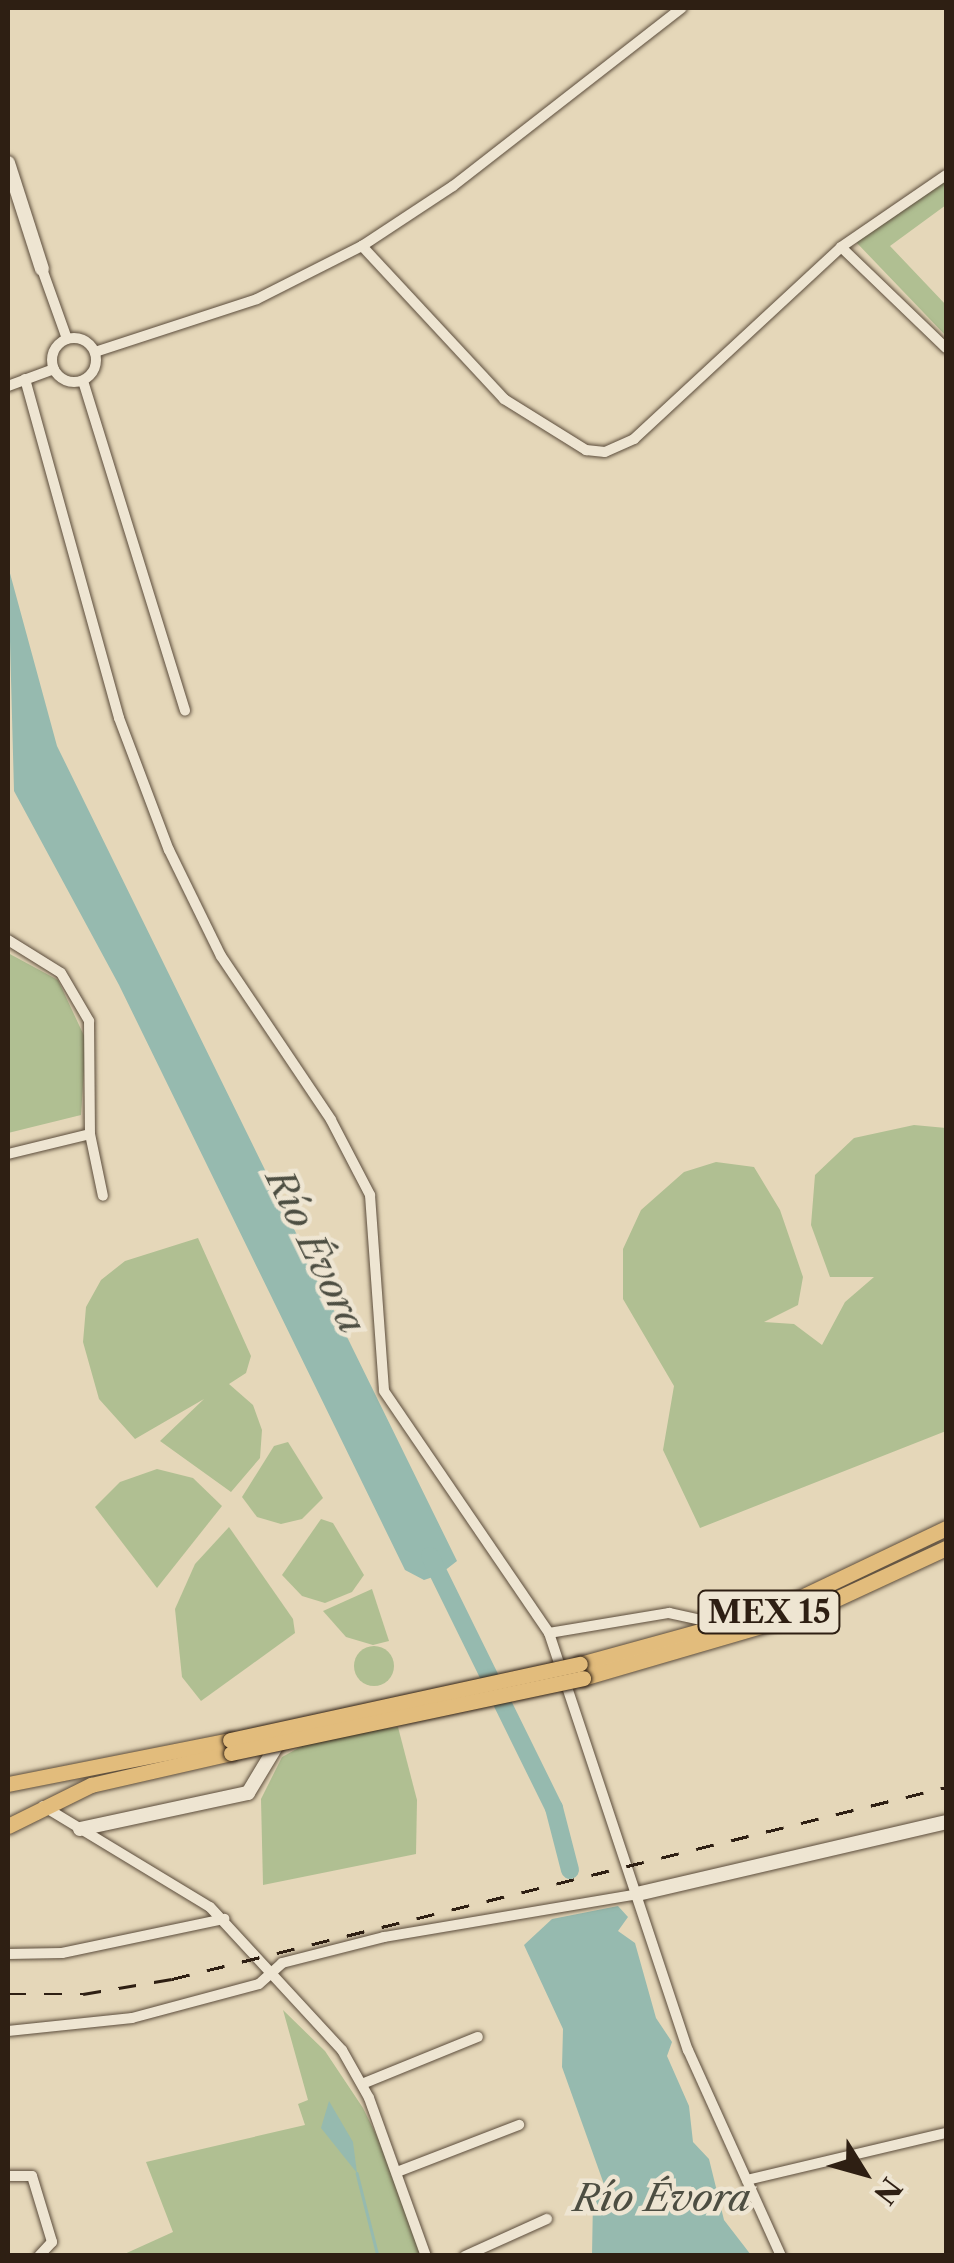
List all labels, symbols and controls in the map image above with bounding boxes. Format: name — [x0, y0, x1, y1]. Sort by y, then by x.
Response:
water label: Río Évora — [257, 1161, 375, 1341]
road number: MEX 15 — [696, 1585, 842, 1639]
north arrow — [814, 2123, 914, 2223]
text: N — [867, 2171, 909, 2211]
water label: Río Évora — [573, 2175, 751, 2221]

